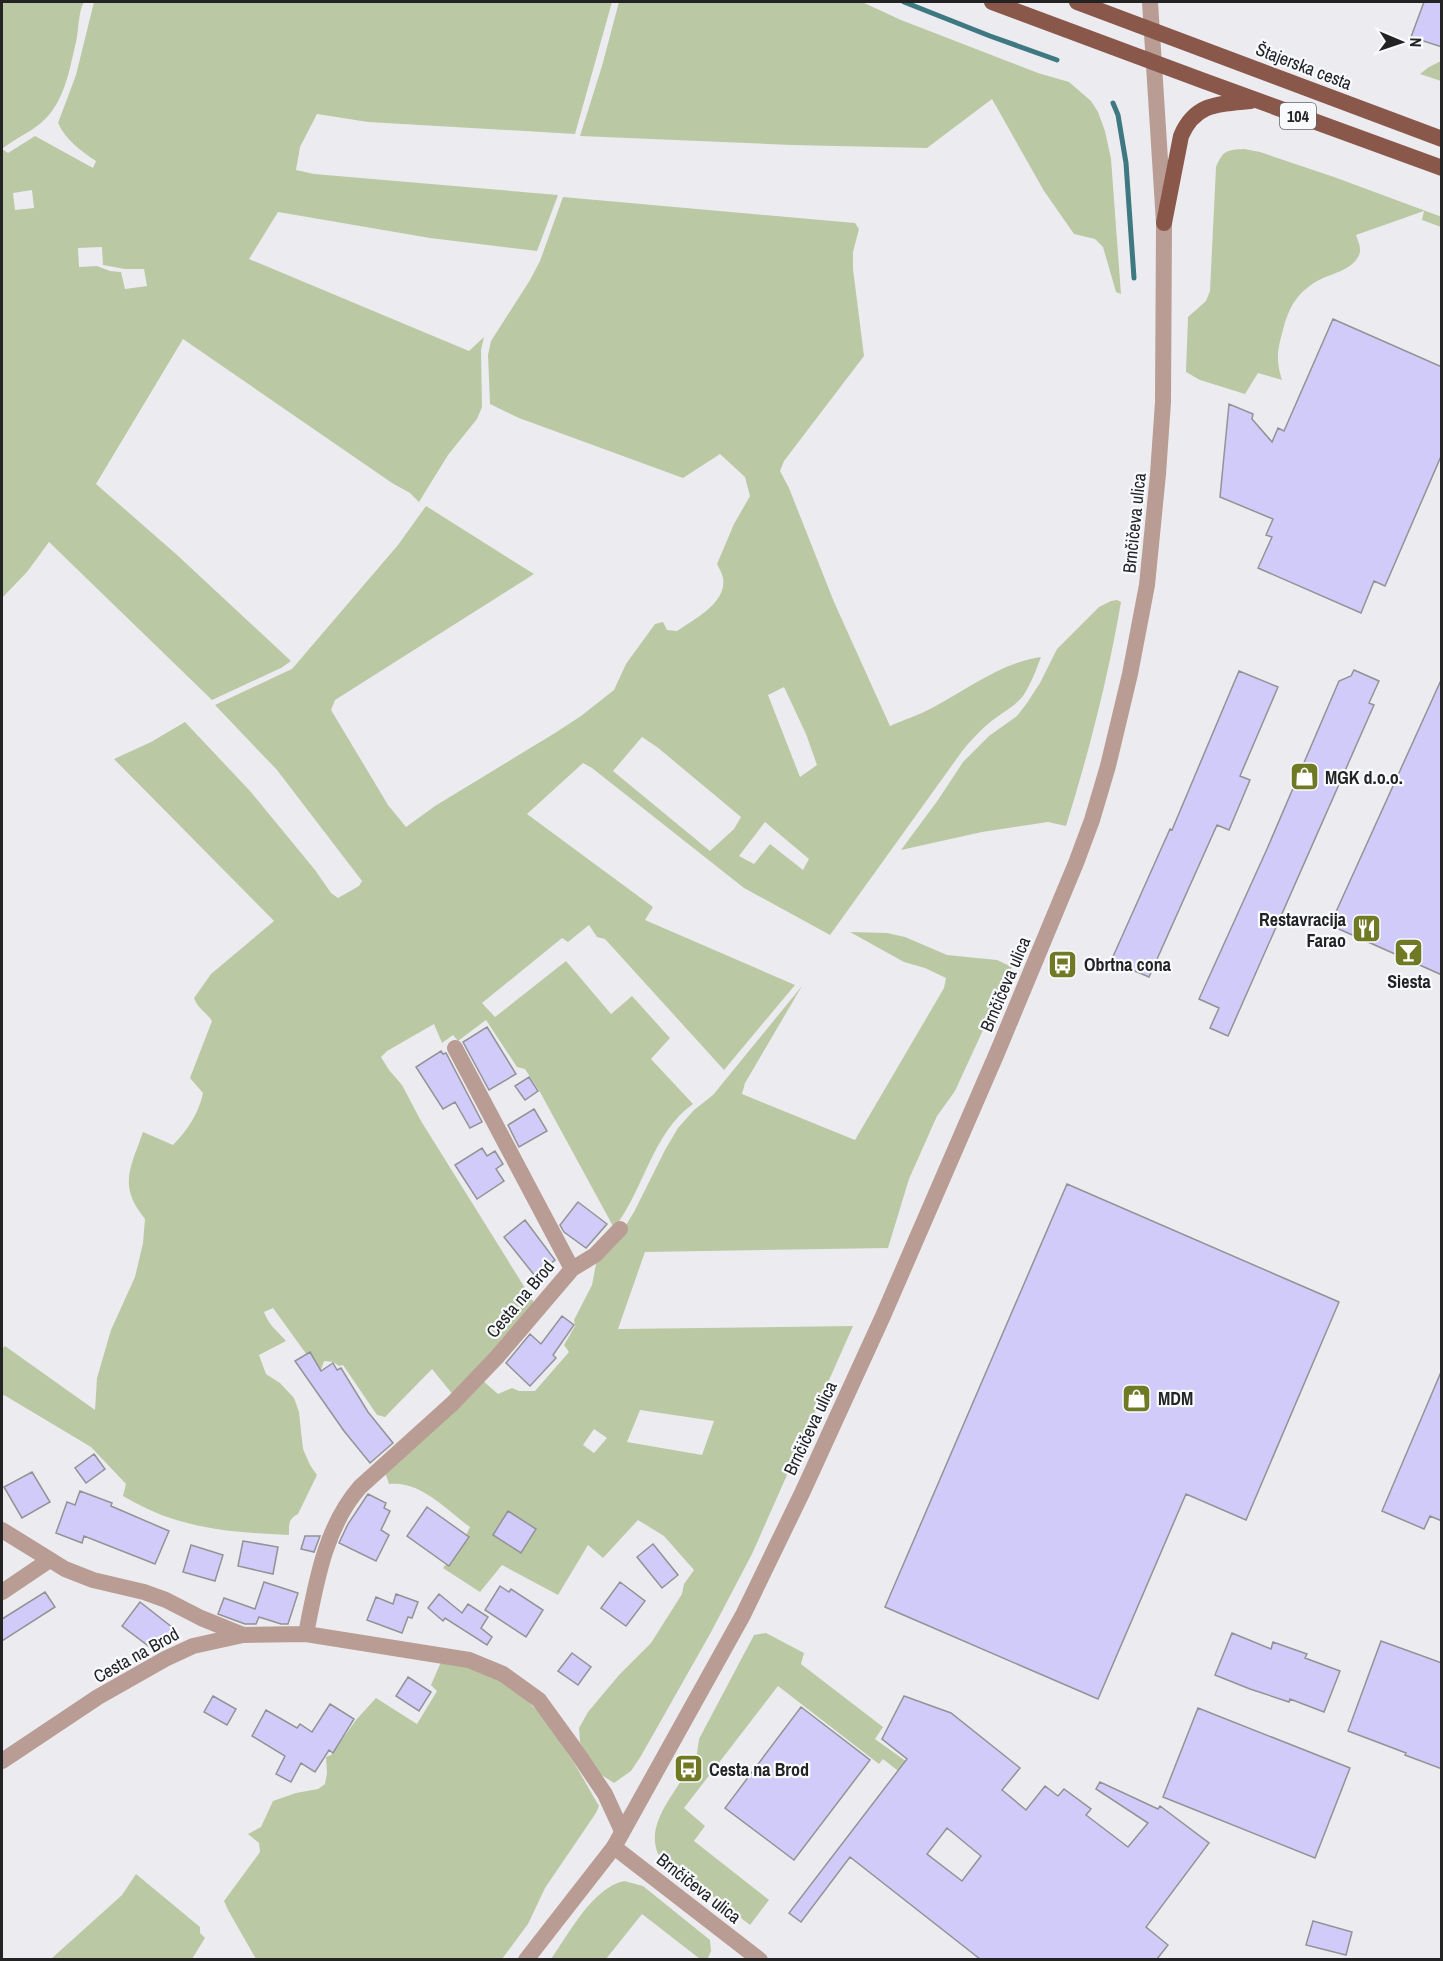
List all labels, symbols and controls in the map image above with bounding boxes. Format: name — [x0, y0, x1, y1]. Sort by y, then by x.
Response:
north arrow — [1371, 12, 1431, 72]
street label: Štajerska cesta — [1252, 36, 1356, 96]
text: N — [1405, 37, 1427, 48]
road number: 104 — [1280, 103, 1316, 129]
street label: Brnčičeva ulica — [1116, 472, 1152, 574]
shop icon: MGK d.o.o. — [1288, 761, 1320, 793]
place label: MGK d.o.o. — [1325, 765, 1403, 790]
place label: Restavracija Farao — [1259, 907, 1347, 953]
restaurant icon: Restavracija Farao — [1351, 913, 1383, 945]
street label: Brnčičeva ulica — [974, 933, 1036, 1035]
bar icon: Siesta — [1393, 936, 1425, 968]
bus stop icon: Obrtna cona — [1047, 948, 1079, 980]
place label: Obrtna cona — [1084, 952, 1172, 977]
place label: Siesta — [1387, 969, 1432, 994]
street label: Cesta na Brod — [480, 1255, 560, 1343]
street label: Brnčičeva ulica — [777, 1377, 843, 1479]
shop icon: MDM — [1121, 1382, 1153, 1414]
place label: MDM — [1158, 1386, 1193, 1411]
street label: Cesta na Brod — [89, 1621, 183, 1689]
bus stop icon: Cesta na Brod — [672, 1753, 704, 1785]
place label: Cesta na Brod — [709, 1757, 809, 1782]
street label: Brnčičeva ulica — [652, 1847, 746, 1929]

